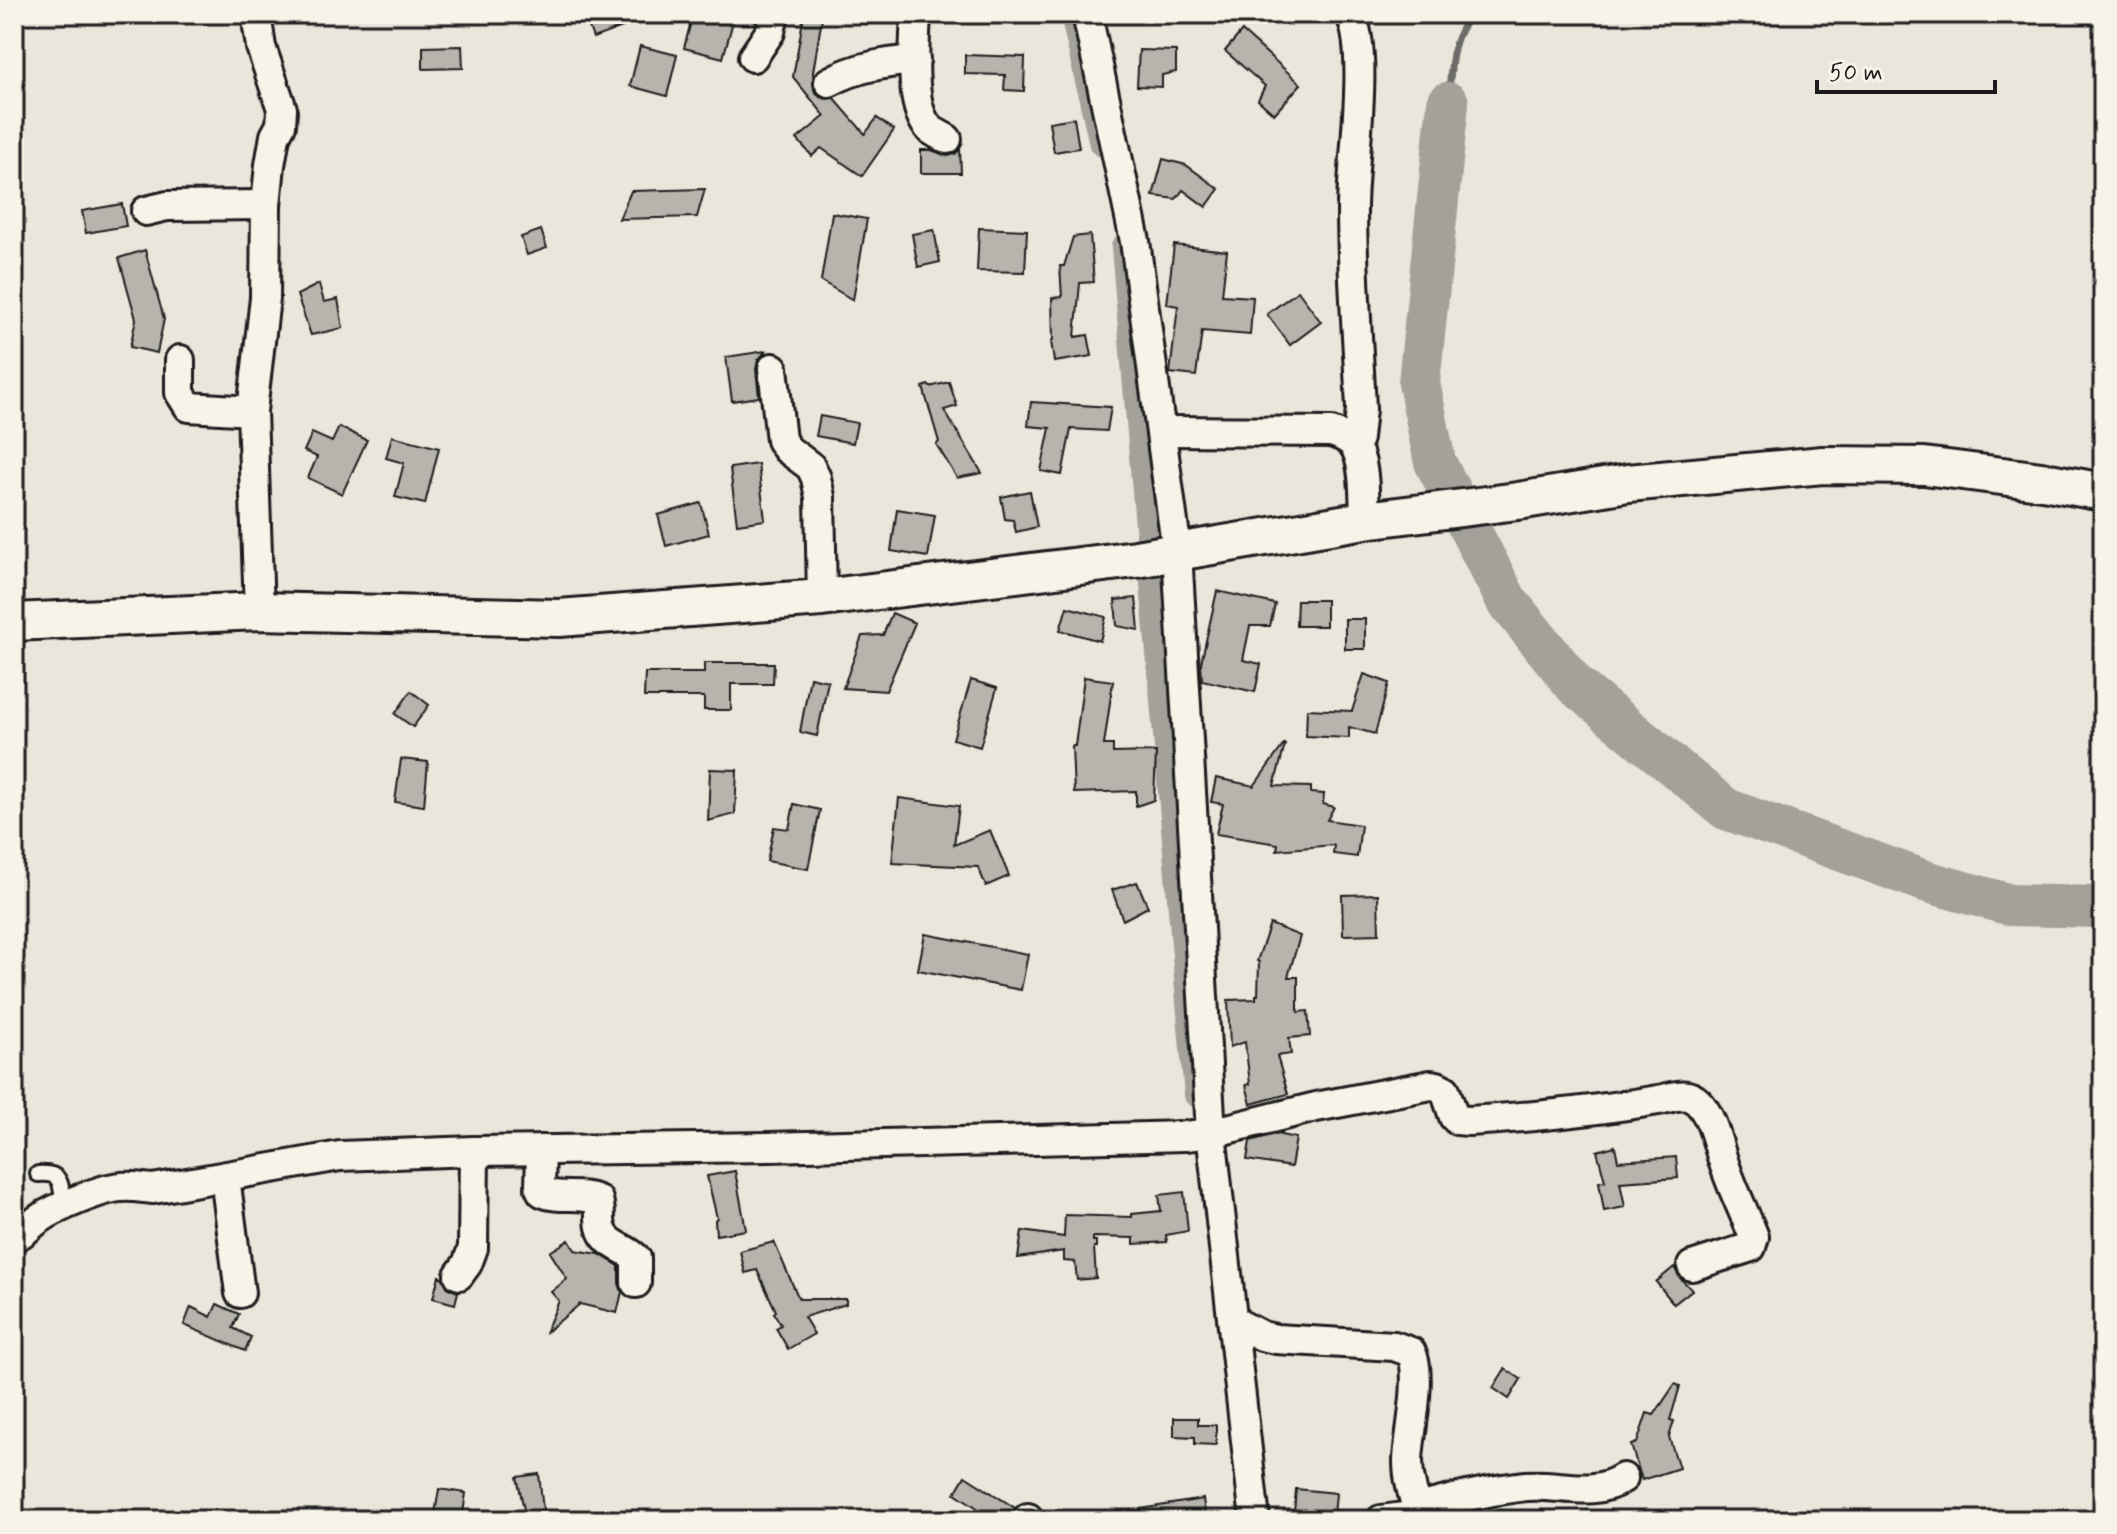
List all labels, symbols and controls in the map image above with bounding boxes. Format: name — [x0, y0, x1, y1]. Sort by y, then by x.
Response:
scale bar — [1817, 44, 1995, 94]
text: 50 m — [1829, 58, 1883, 89]

